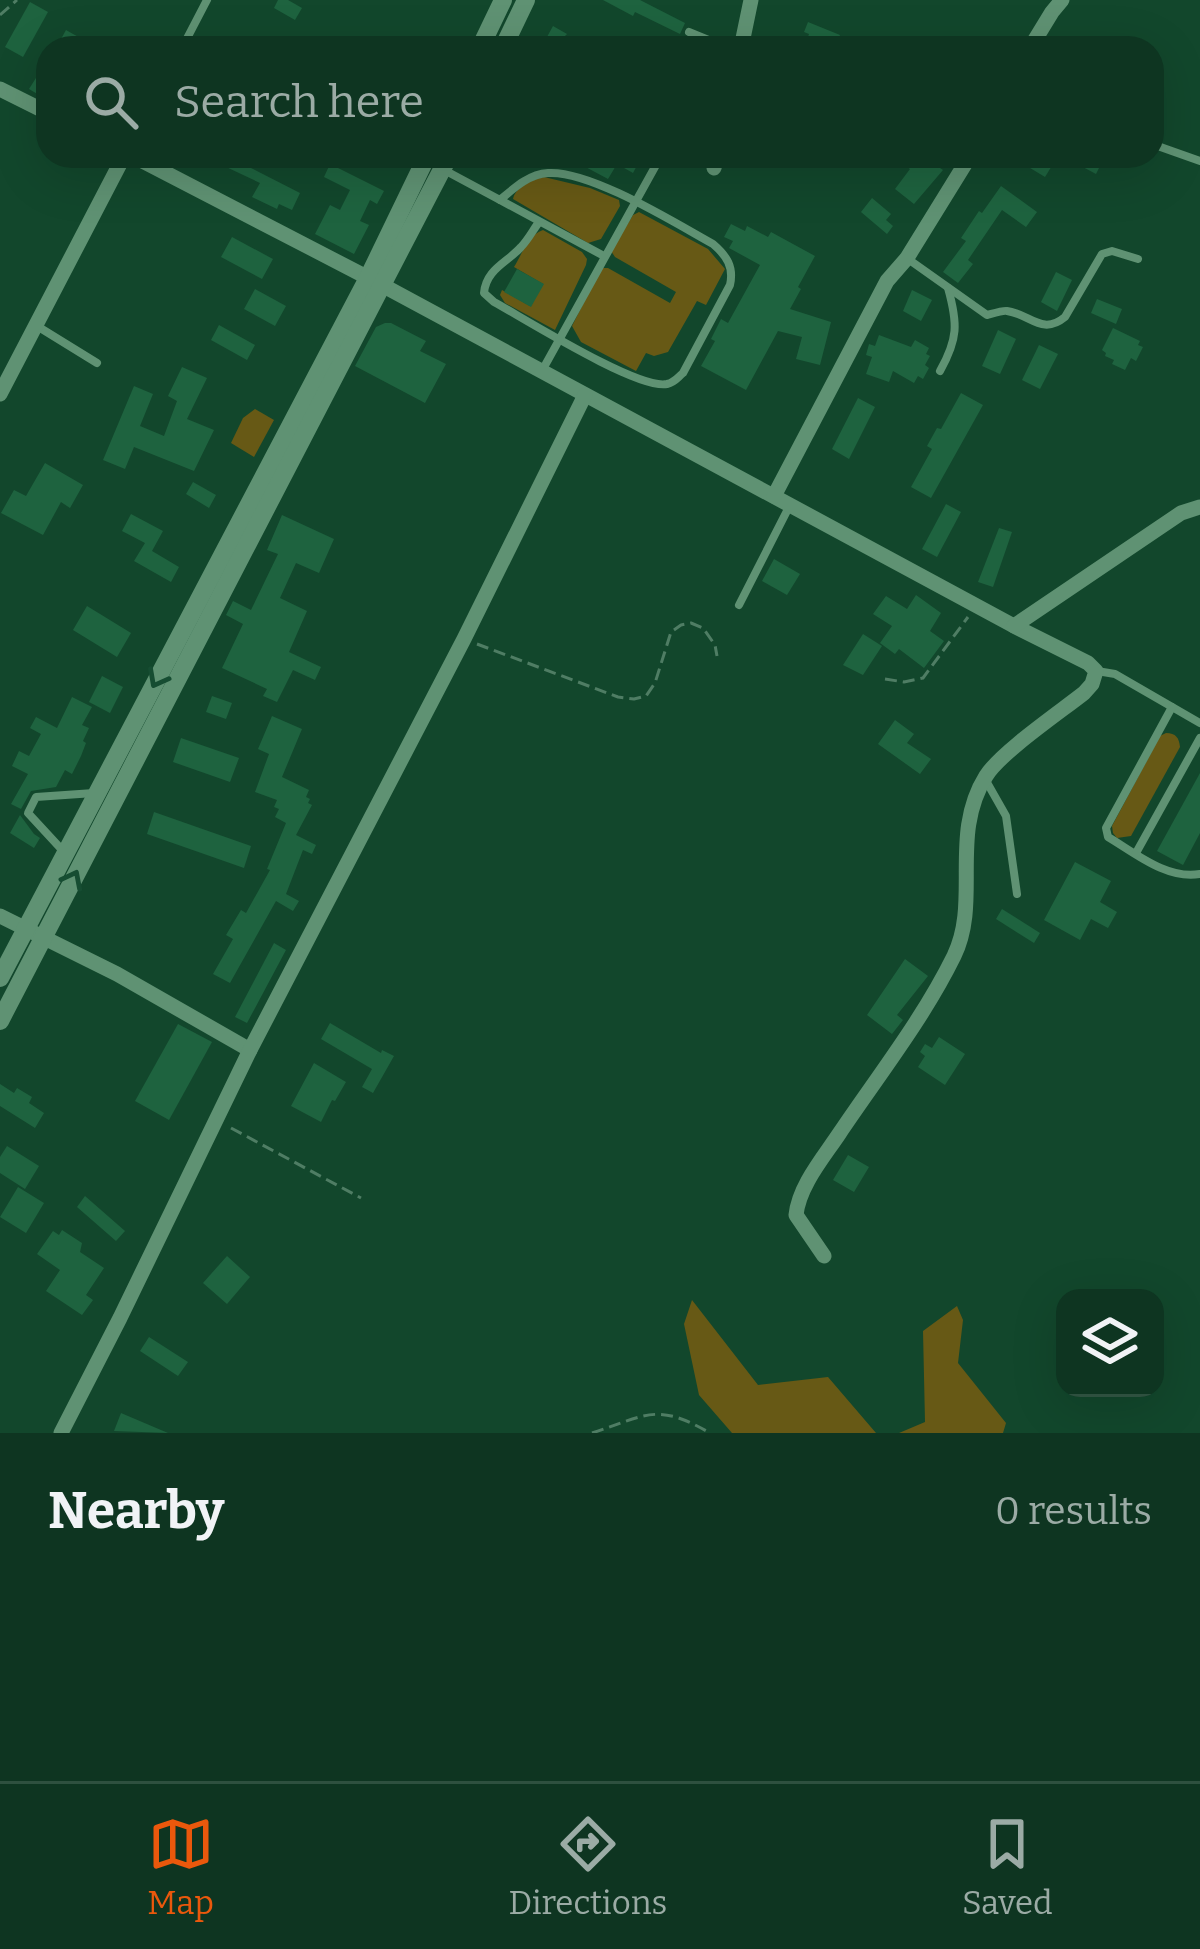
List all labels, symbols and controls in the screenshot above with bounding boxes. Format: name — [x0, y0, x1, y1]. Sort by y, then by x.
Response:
search box — [36, 36, 1164, 168]
icon: search — [78, 69, 144, 135]
text: Search here — [174, 75, 424, 129]
one-way arrow — [148, 666, 171, 688]
one-way arrow — [59, 870, 82, 892]
map controls — [1056, 1289, 1164, 1397]
button: layers — [1056, 1289, 1164, 1397]
text: Nearby — [48, 1480, 224, 1542]
text: 0 results — [995, 1488, 1152, 1534]
tab: Map — [147, 1811, 214, 1923]
tab: Directions — [509, 1811, 667, 1923]
tab: Saved — [962, 1811, 1053, 1923]

